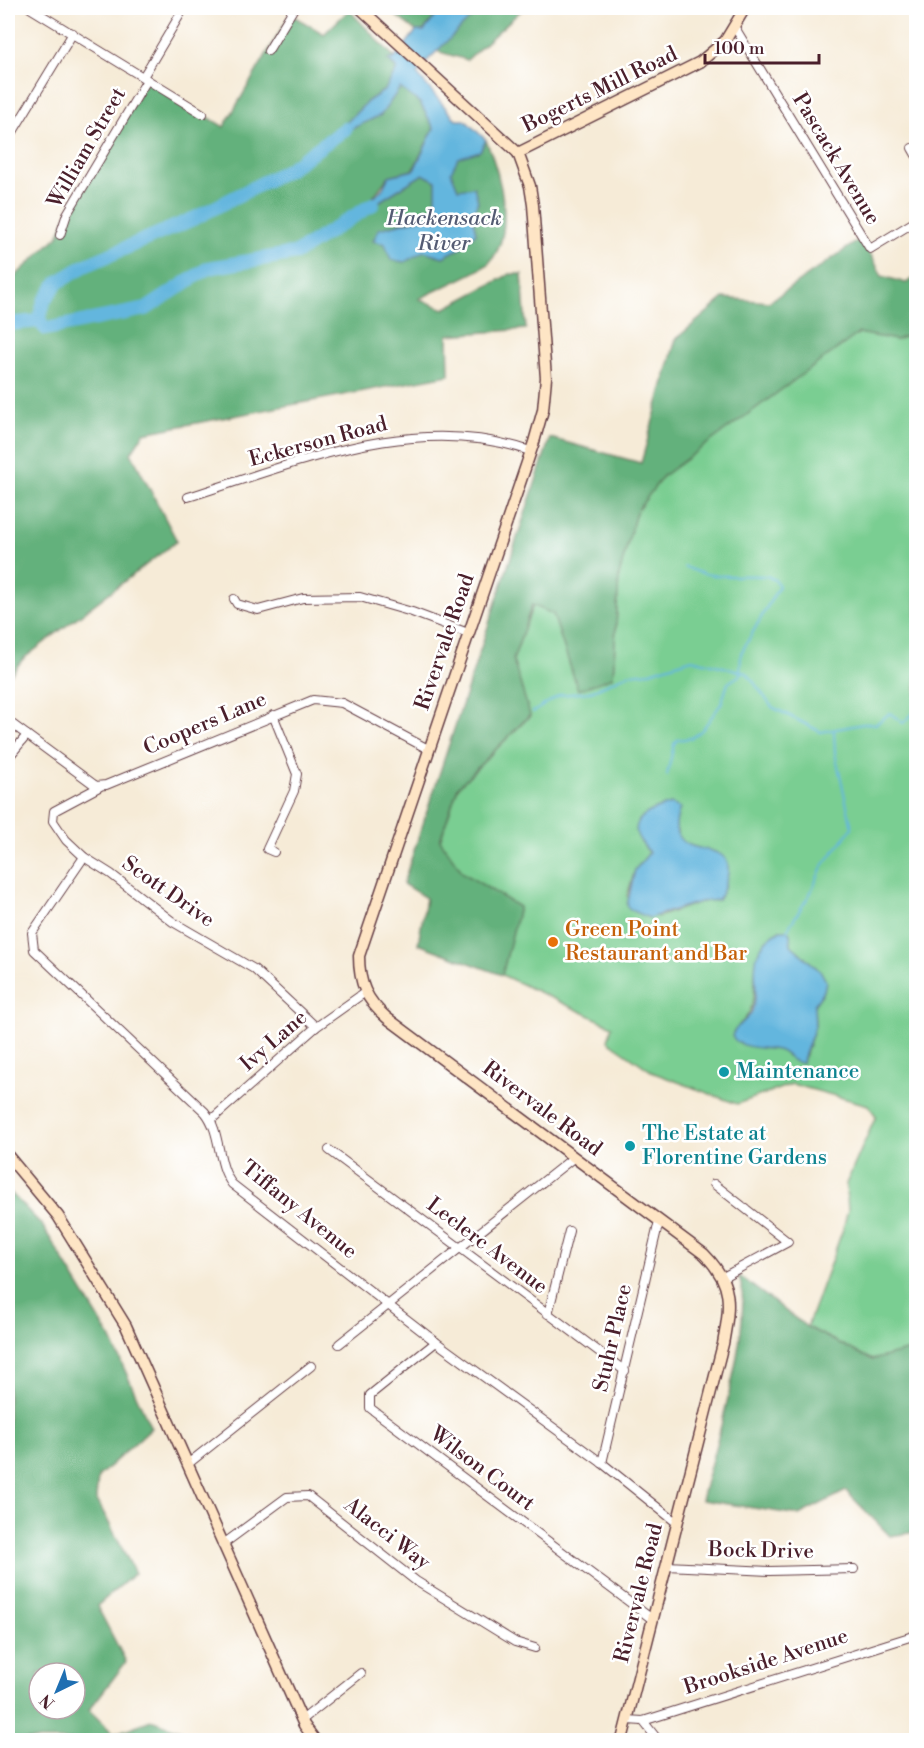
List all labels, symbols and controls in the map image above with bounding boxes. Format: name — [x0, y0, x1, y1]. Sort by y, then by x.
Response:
scale bar — [705, 27, 819, 65]
text: 100 m — [714, 37, 765, 60]
street label: Bogerts Mill Road — [517, 41, 682, 139]
street label: William Street — [41, 83, 132, 214]
street label: Pascack Avenue — [786, 88, 886, 230]
water label: Hackensack River — [385, 205, 502, 257]
street label: Eckerson Road — [246, 411, 390, 473]
street label: Rivervale Road — [409, 570, 481, 714]
street label: Coopers Lane — [140, 686, 270, 762]
street label: Scott Drive — [117, 851, 219, 933]
place label: Green Point Restaurant and Bar — [565, 917, 747, 967]
marker: Green Point Restaurant and Bar — [546, 935, 560, 949]
street label: Ivy Lane — [235, 1005, 313, 1077]
street label: Rivervale Road — [477, 1056, 607, 1162]
place label: Maintenance — [736, 1059, 859, 1085]
marker: Maintenance — [717, 1065, 731, 1079]
place label: The Estate at Florentine Gardens — [642, 1121, 827, 1171]
marker: The Estate at Florentine Gardens — [623, 1139, 637, 1153]
street label: Tiffany Avenue — [236, 1155, 362, 1265]
street label: Leclerc Avenue — [421, 1192, 553, 1300]
street label: Stuhr Place — [588, 1282, 638, 1394]
street label: Wilson Court — [424, 1421, 540, 1517]
street label: Alacci Way — [338, 1492, 436, 1576]
street label: Rivervale Road — [609, 1520, 669, 1665]
street label: Bock Drive — [707, 1537, 814, 1565]
street label: Brookside Avenue — [680, 1623, 851, 1701]
north arrow — [27, 1661, 87, 1721]
text: N — [36, 1689, 59, 1713]

